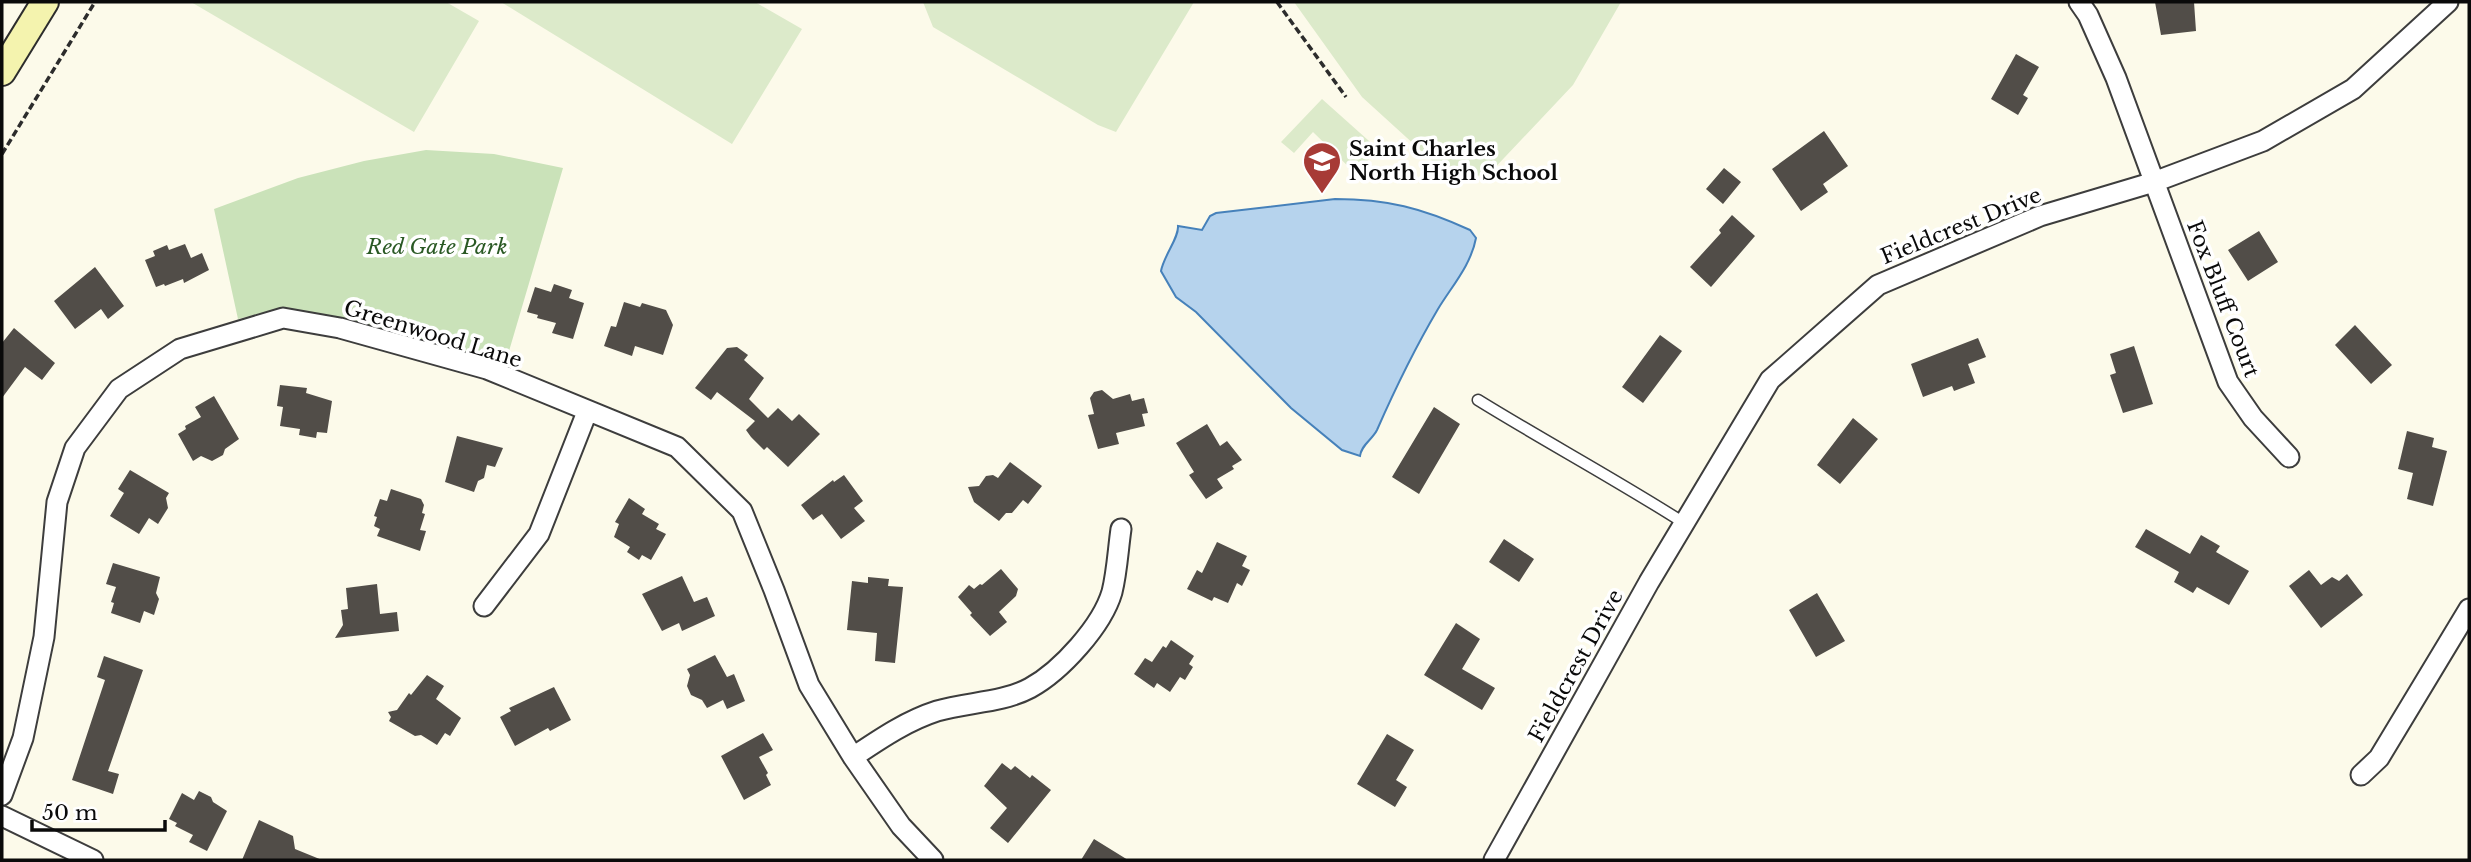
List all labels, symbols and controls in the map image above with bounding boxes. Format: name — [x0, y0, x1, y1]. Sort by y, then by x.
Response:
place label: Saint Charles North High School — [1349, 136, 1558, 186]
school or university icon: Saint Charles North High School — [1301, 140, 1343, 195]
street label: Fieldcrest Drive — [1877, 182, 2045, 270]
street label: Fox Bluff Court — [2181, 217, 2265, 381]
park label: Red Gate Park — [366, 234, 507, 260]
street label: Greenwood Lane — [341, 295, 525, 373]
street label: Fieldcrest Drive — [1523, 585, 1629, 747]
scale bar — [32, 788, 164, 832]
text: 50 m — [42, 800, 98, 826]

